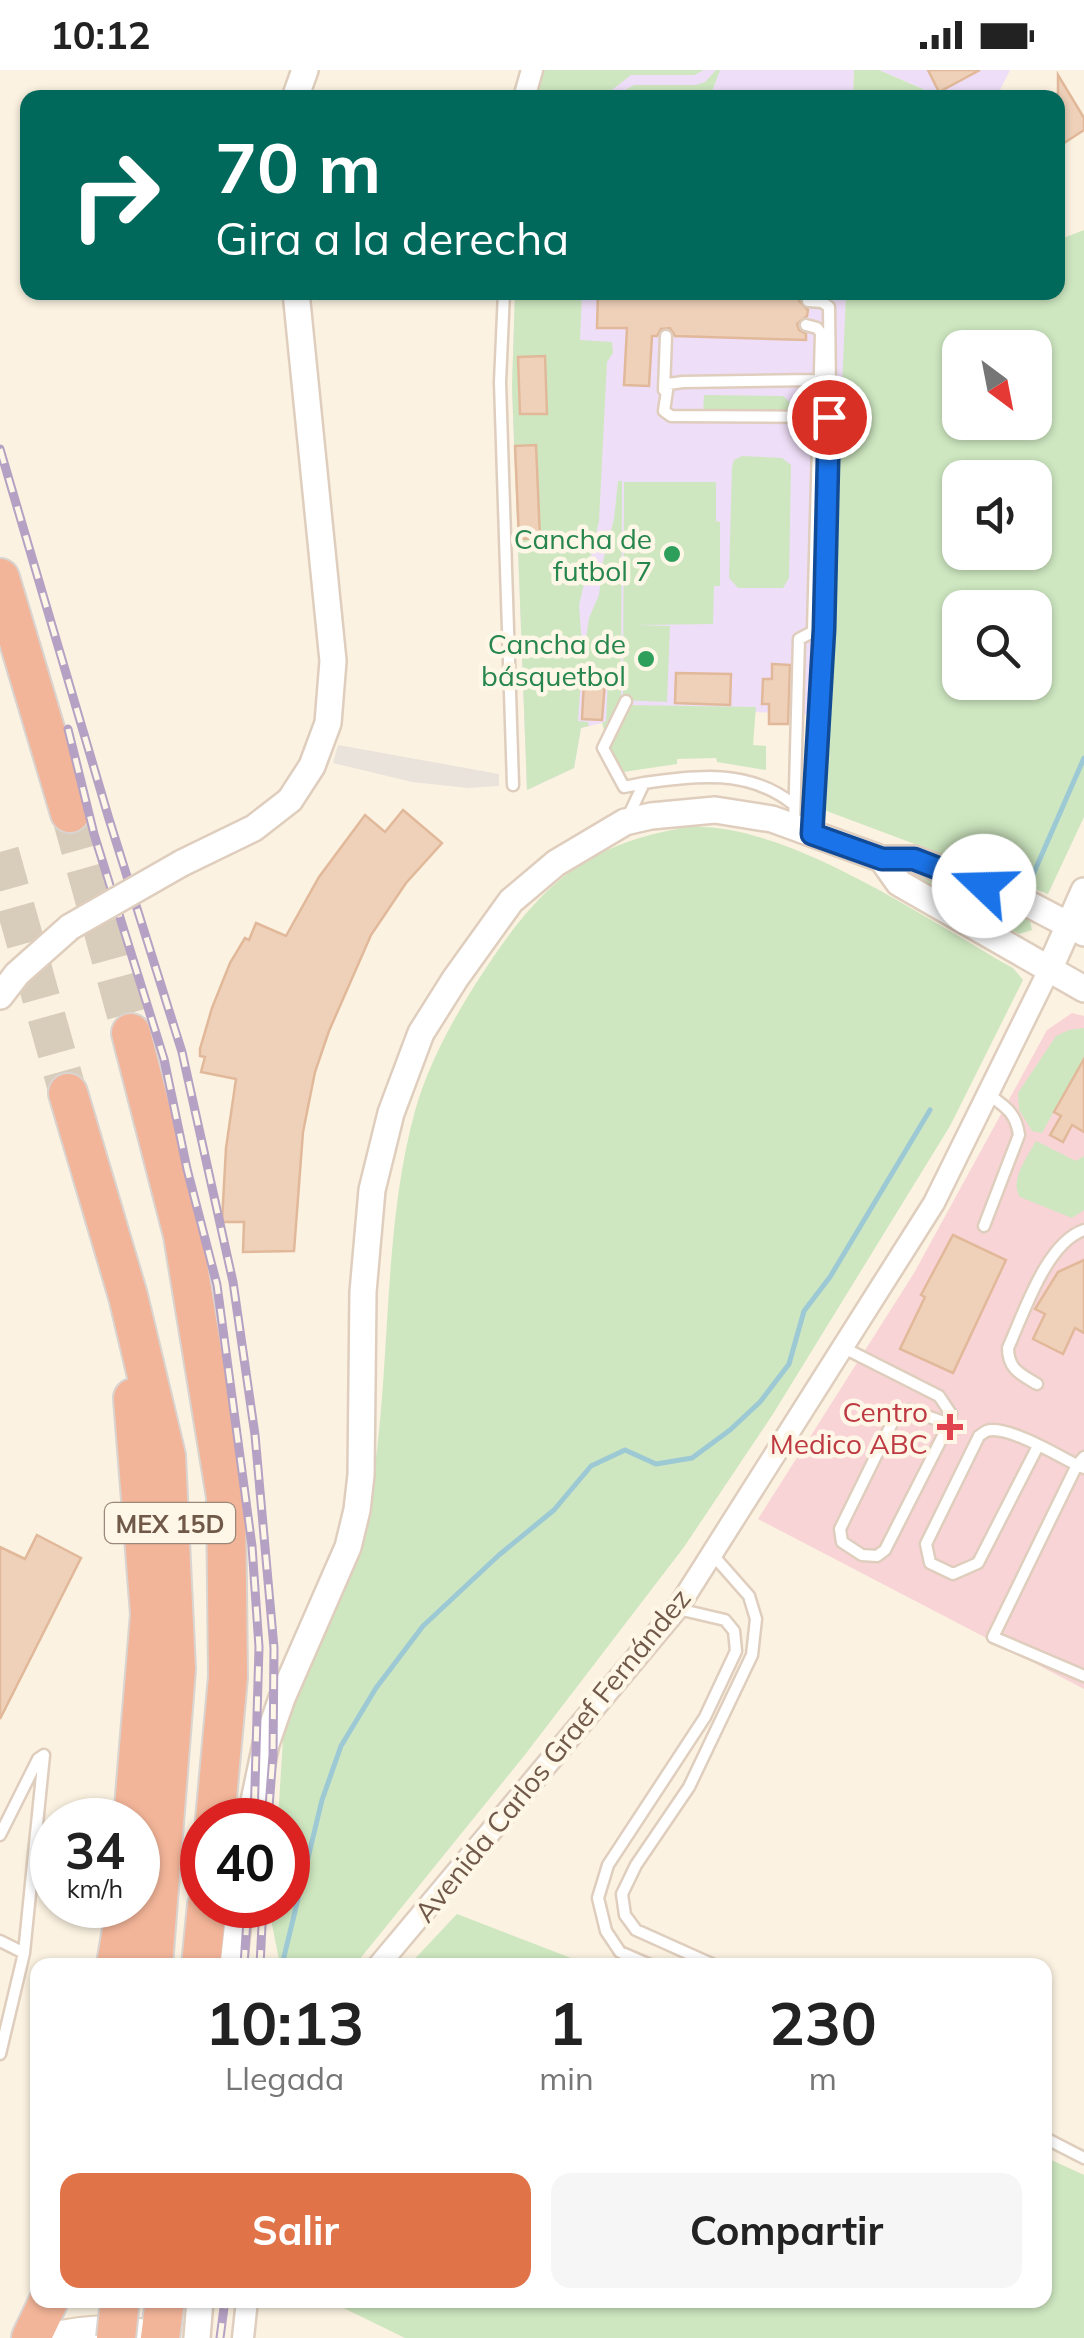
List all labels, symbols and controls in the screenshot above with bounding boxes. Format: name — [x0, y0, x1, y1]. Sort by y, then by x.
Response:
text: 10:12 — [50, 11, 151, 59]
text: 70 m — [215, 123, 381, 211]
icon: right — [50, 130, 180, 260]
text: Gira a la derecha — [215, 210, 569, 266]
north arrow — [942, 330, 1052, 440]
map controls — [942, 330, 1052, 700]
pin — [787, 375, 872, 460]
icon: arrive — [802, 390, 857, 445]
button: sound — [942, 460, 1052, 570]
place label: Cancha de futbol 7 — [514, 521, 652, 588]
marker: Cancha de futbol 7 — [661, 543, 683, 565]
button: search — [942, 590, 1052, 700]
place label: Cancha de básquetbol — [481, 626, 626, 693]
marker: Cancha de básquetbol — [635, 648, 657, 670]
position arrow — [932, 834, 1036, 938]
place label: Centro Medico ABC — [770, 1394, 928, 1461]
marker: Centro Medico ABC — [937, 1414, 963, 1440]
road number: MEX 15D — [105, 1503, 235, 1543]
street label: Avenida Carlos Graef Fernández — [406, 1581, 698, 1929]
speed limit sign: 40 — [180, 1798, 310, 1928]
text: 34 — [65, 1819, 125, 1882]
text: km/h — [67, 1873, 123, 1904]
text: 10:13 — [205, 1985, 364, 2060]
text: 1 — [548, 1985, 584, 2060]
text: 230 — [769, 1985, 877, 2060]
text: Llegada — [225, 2058, 344, 2098]
text: min — [539, 2058, 594, 2098]
text: m — [809, 2058, 837, 2098]
button: Salir — [60, 2173, 531, 2288]
button: Compartir — [551, 2173, 1022, 2288]

